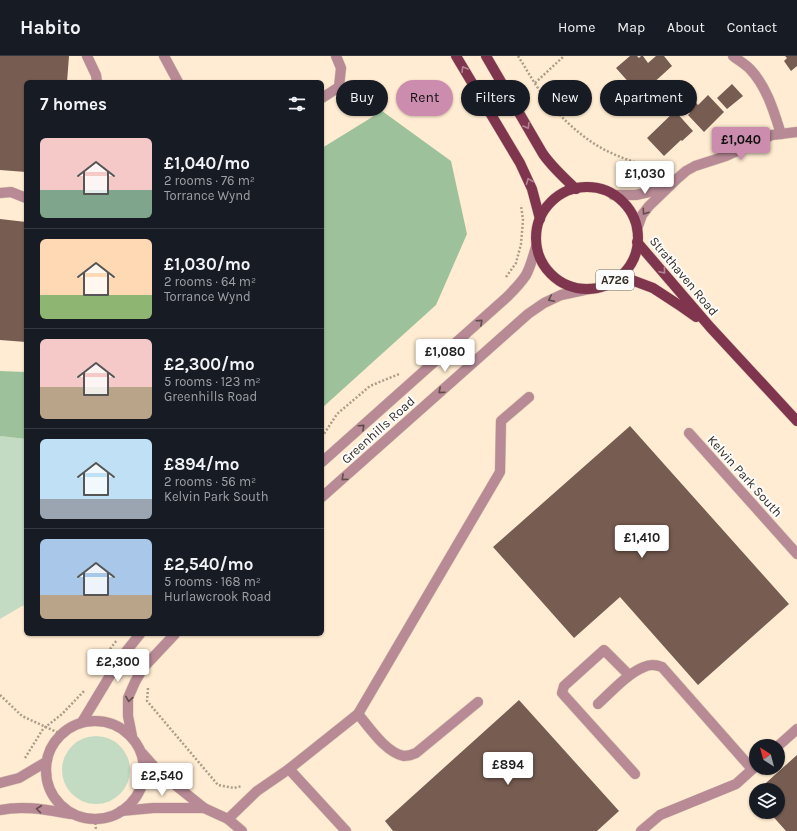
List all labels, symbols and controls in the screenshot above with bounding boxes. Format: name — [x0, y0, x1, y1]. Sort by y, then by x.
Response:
text: Habito — [20, 17, 81, 39]
text: Home — [558, 19, 595, 36]
text: Map — [617, 19, 645, 36]
text: About — [667, 19, 705, 36]
text: Contact — [727, 19, 777, 36]
one-way arrow — [461, 66, 468, 73]
chip: Buy — [336, 80, 388, 116]
chip: Rent — [396, 80, 453, 116]
chip: Filters — [461, 80, 530, 116]
chip: New — [538, 80, 592, 116]
chip: Apartment — [600, 80, 697, 116]
icon: filters — [286, 93, 308, 115]
text: 7 homes — [40, 94, 107, 114]
one-way arrow — [522, 122, 529, 129]
pin: £1,040 — [708, 127, 774, 161]
text: £1,040 — [721, 132, 761, 147]
text: £1,040/mo — [164, 153, 250, 173]
icon: home — [72, 154, 120, 202]
pin: £1,030 — [612, 161, 678, 195]
text: £1,030 — [625, 166, 665, 181]
text: 2 rooms · 76 m² — [164, 173, 255, 188]
one-way arrow — [525, 178, 533, 185]
text: Torrance Wynd — [164, 188, 251, 203]
one-way arrow — [642, 208, 650, 215]
street label: Strathaven Road — [647, 233, 721, 319]
text: £1,030/mo — [164, 254, 250, 274]
icon: home — [72, 255, 120, 303]
one-way arrow — [658, 267, 665, 274]
road number: A726 — [596, 270, 634, 290]
text: 2 rooms · 64 m² — [164, 274, 256, 289]
text: Torrance Wynd — [164, 289, 251, 304]
one-way arrow — [548, 294, 556, 302]
one-way arrow — [475, 319, 483, 326]
pin: £1,080 — [412, 339, 478, 373]
text: £1,080 — [425, 344, 465, 359]
text: £2,300/mo — [164, 354, 255, 374]
icon: home — [72, 355, 120, 403]
text: 5 rooms · 123 m² — [164, 374, 261, 389]
one-way arrow — [438, 387, 446, 394]
text: Greenhills Road — [164, 389, 257, 404]
street label: Greenhills Road — [338, 393, 418, 467]
one-way arrow — [357, 424, 364, 431]
street label: Kelvin Park South — [704, 432, 786, 520]
text: £894/mo — [164, 454, 239, 474]
icon: home — [72, 455, 120, 503]
one-way arrow — [341, 473, 349, 481]
text: 2 rooms · 56 m² — [164, 474, 256, 489]
text: Kelvin Park South — [164, 489, 269, 504]
pin: £1,410 — [609, 525, 675, 559]
text: £1,410 — [624, 530, 660, 545]
text: £2,540/mo — [164, 554, 253, 574]
icon: home — [72, 555, 120, 603]
text: 5 rooms · 168 m² — [164, 574, 261, 589]
text: Hurlawcrook Road — [164, 589, 271, 604]
pin: £2,300 — [85, 649, 151, 683]
text: £2,300 — [96, 654, 140, 669]
one-way arrow — [125, 696, 134, 703]
north arrow — [749, 739, 785, 775]
map controls — [749, 739, 785, 819]
pin: £894 — [484, 752, 532, 786]
text: £894 — [492, 757, 524, 772]
pin: £2,540 — [129, 763, 195, 797]
text: £2,540 — [141, 768, 183, 783]
button: layers — [749, 783, 785, 819]
one-way arrow — [36, 805, 42, 814]

